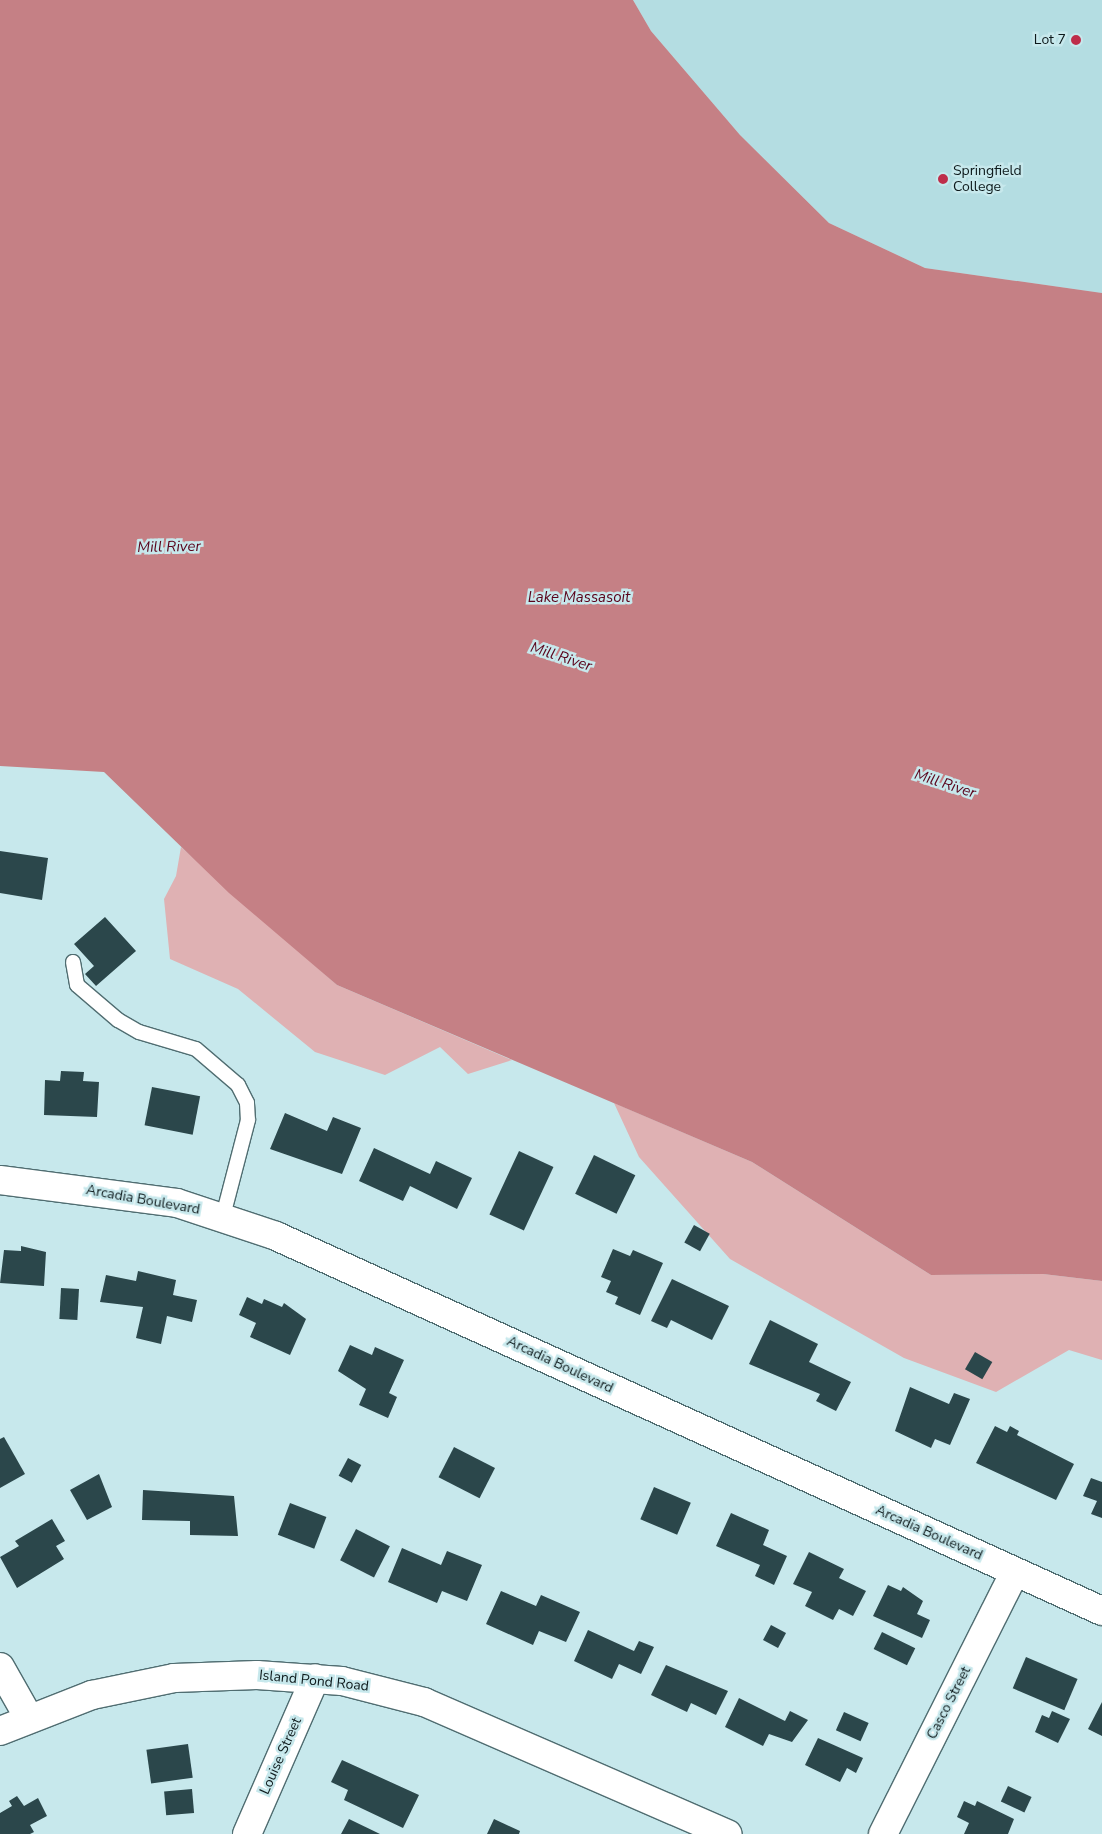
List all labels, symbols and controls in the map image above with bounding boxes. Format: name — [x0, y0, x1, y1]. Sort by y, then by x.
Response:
place label: Lot 7 — [1034, 32, 1066, 48]
marker: Lot 7 — [1070, 34, 1082, 46]
place label: Springfield College — [953, 163, 1022, 196]
marker: Springfield College — [937, 173, 949, 185]
water label: Mill River — [137, 537, 201, 557]
water label: Lake Massasoit — [528, 589, 630, 607]
water label: Mill River — [528, 639, 594, 675]
water label: Mill River — [912, 766, 978, 802]
street label: Arcadia Boulevard — [85, 1182, 201, 1218]
street label: Arcadia Boulevard — [504, 1333, 616, 1397]
street label: Arcadia Boulevard — [873, 1502, 985, 1564]
street label: Casco Street — [924, 1664, 974, 1742]
street label: Island Pond Road — [258, 1667, 370, 1695]
street label: Louise Street — [257, 1715, 305, 1797]

